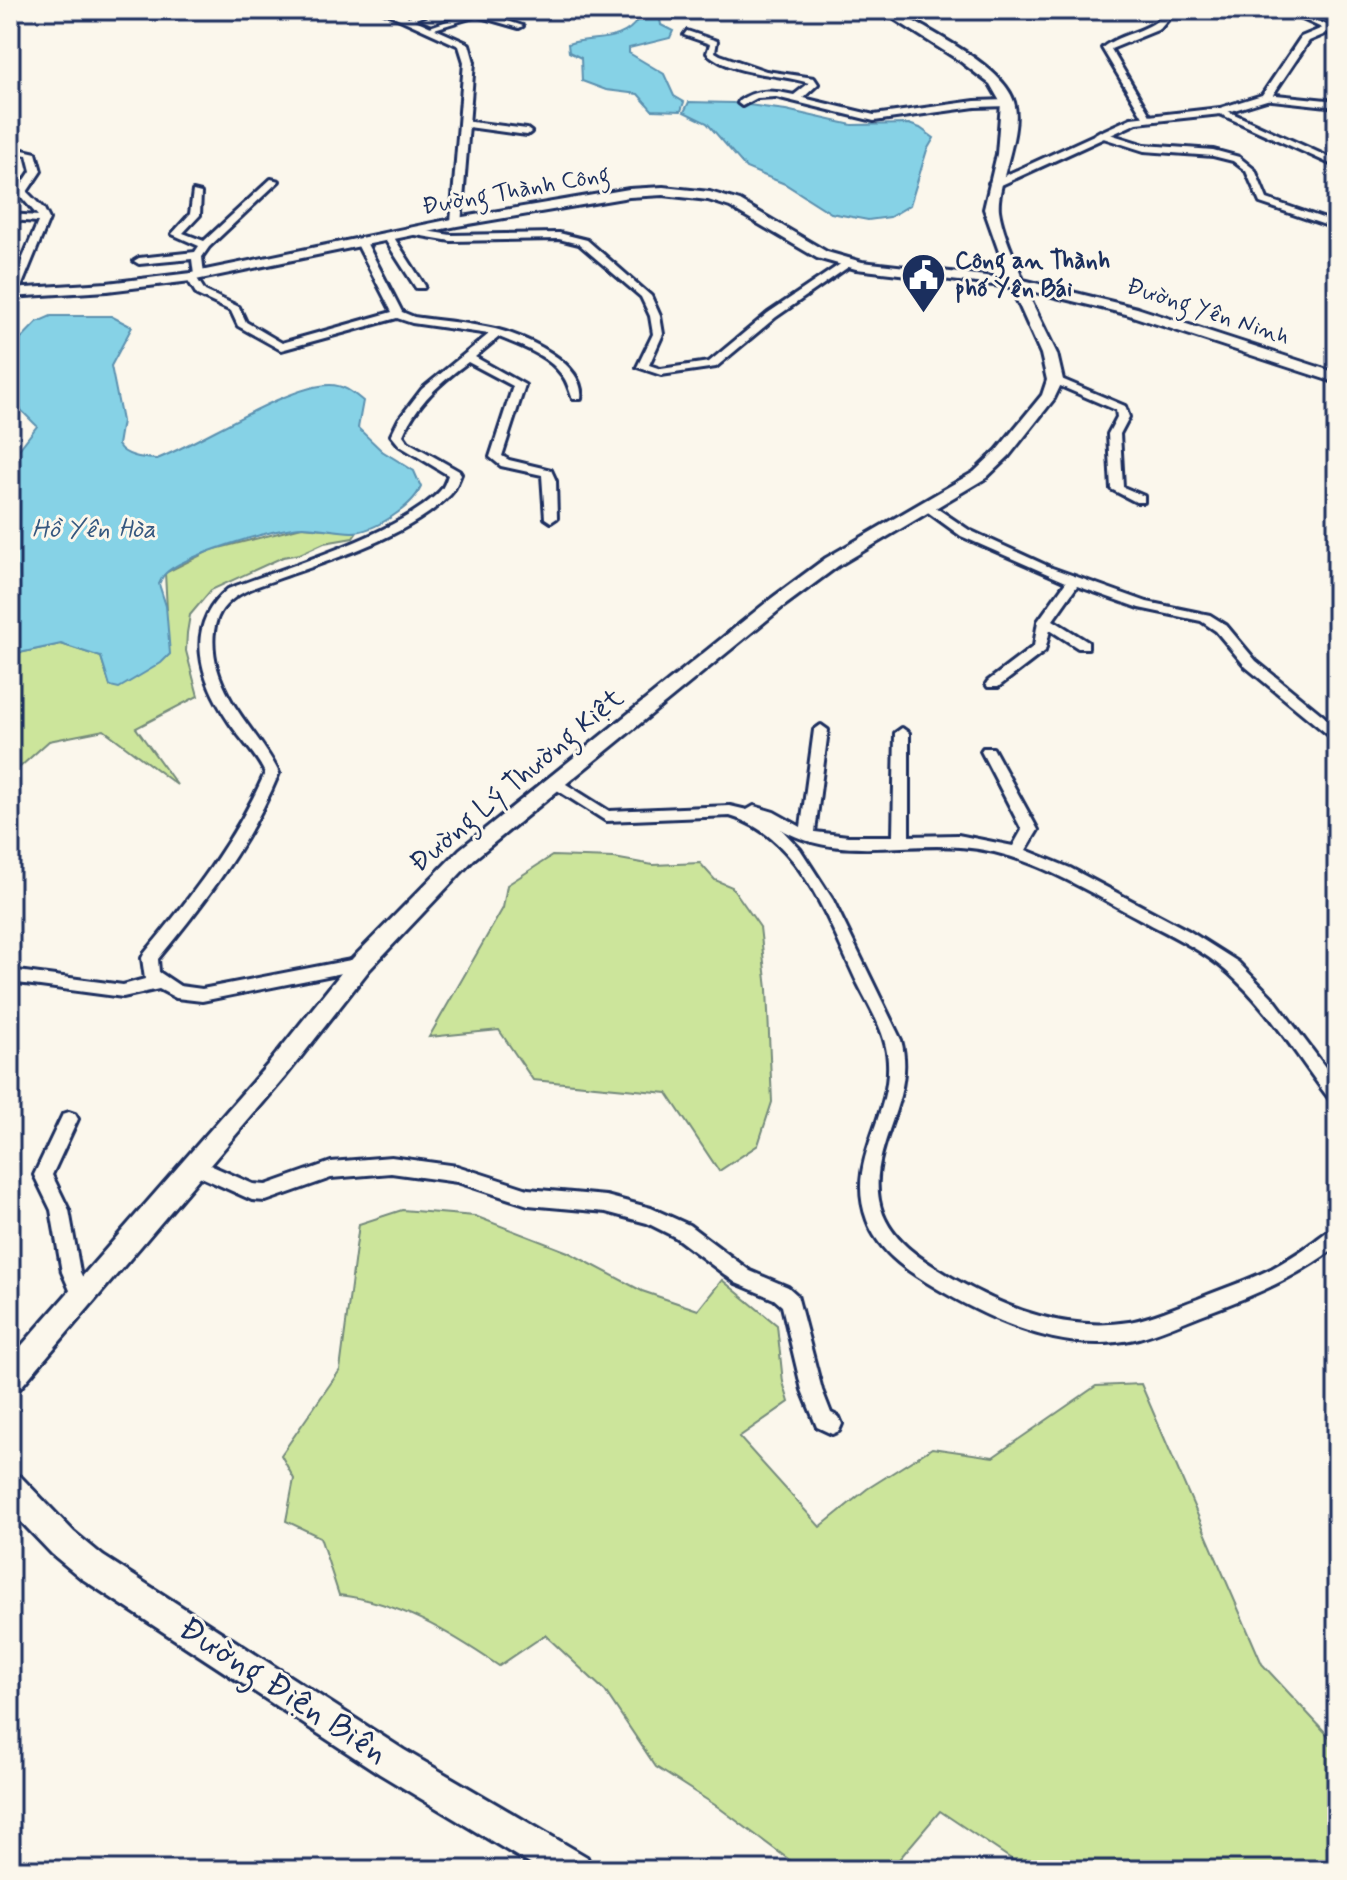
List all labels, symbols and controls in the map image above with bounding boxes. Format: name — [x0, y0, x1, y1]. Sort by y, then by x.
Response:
street label: Đường Thành Công — [420, 159, 613, 226]
place label: Công an Thành phố Yên Bái — [955, 246, 1110, 305]
public building icon: Công an Thành phố Yên Bái — [900, 251, 948, 314]
street label: Đường Yên Ninh — [1122, 271, 1294, 356]
water label: Hồ Yên Hòa — [32, 513, 156, 547]
street label: Đường Lý Thường Kiệt — [402, 680, 634, 884]
street label: Đường Điện Biên — [168, 1607, 396, 1778]

